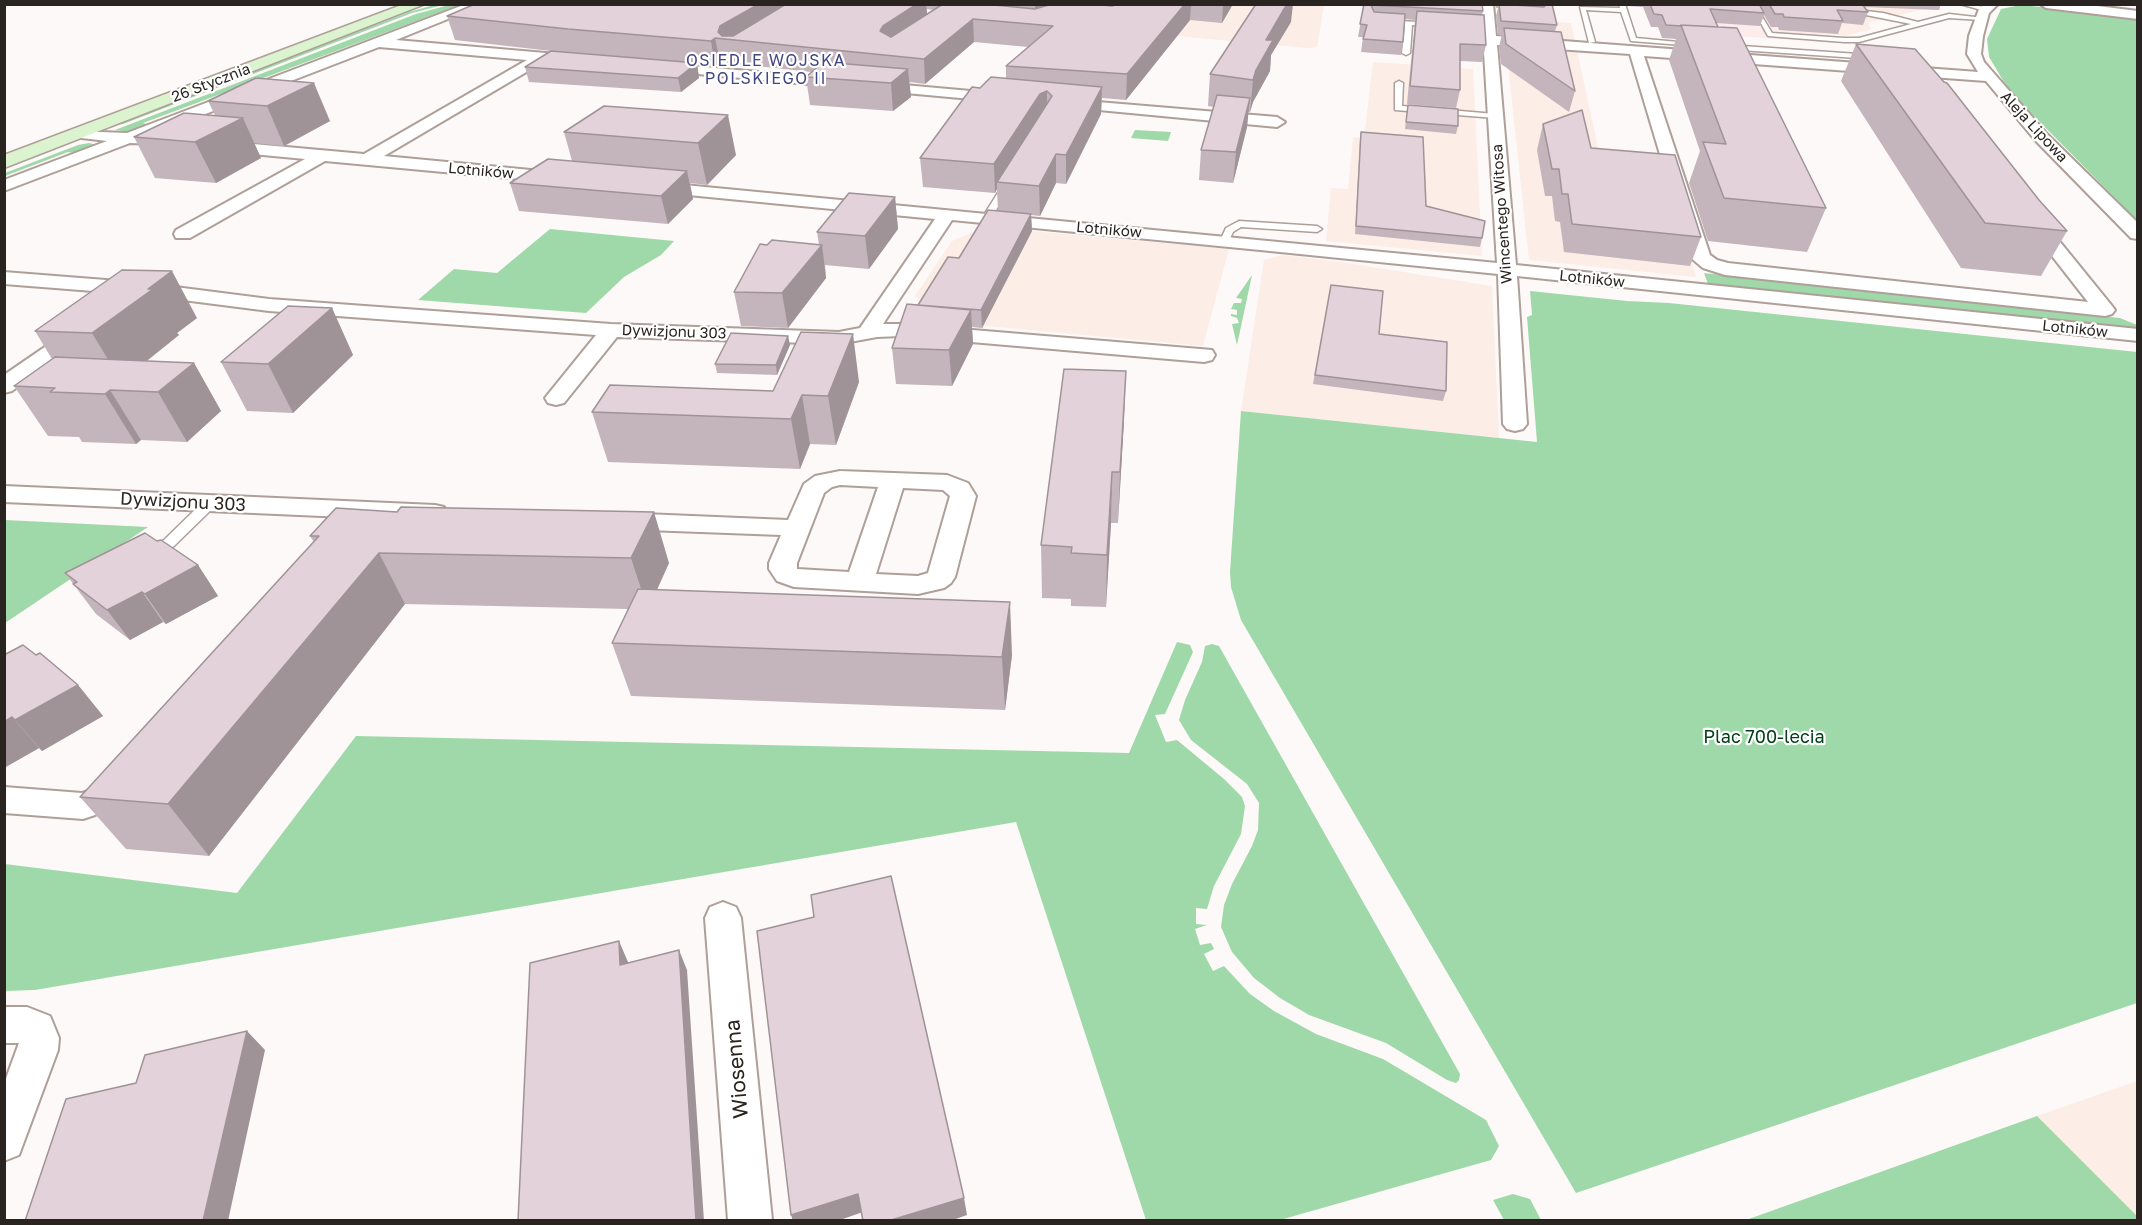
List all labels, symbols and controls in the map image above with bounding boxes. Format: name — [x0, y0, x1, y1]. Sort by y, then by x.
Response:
district label: OSIEDLE WOJSKA POLSKIEGO II — [686, 51, 846, 89]
street label: 26 Stycznia — [169, 60, 253, 106]
street label: Aleja Lipowa — [1997, 88, 2071, 166]
street label: Wincentego Witosa — [1488, 143, 1516, 285]
street label: Lotników — [447, 159, 515, 183]
street label: Lotników — [1075, 218, 1143, 242]
street label: Lotników — [1558, 267, 1626, 291]
street label: Lotników — [2041, 317, 2109, 341]
street label: Dywizjonu 303 — [621, 321, 727, 343]
street label: Dywizjonu 303 — [120, 488, 246, 516]
park label: Plac 700-lecia — [1703, 726, 1825, 748]
street label: Wiosenna — [720, 1018, 754, 1120]

